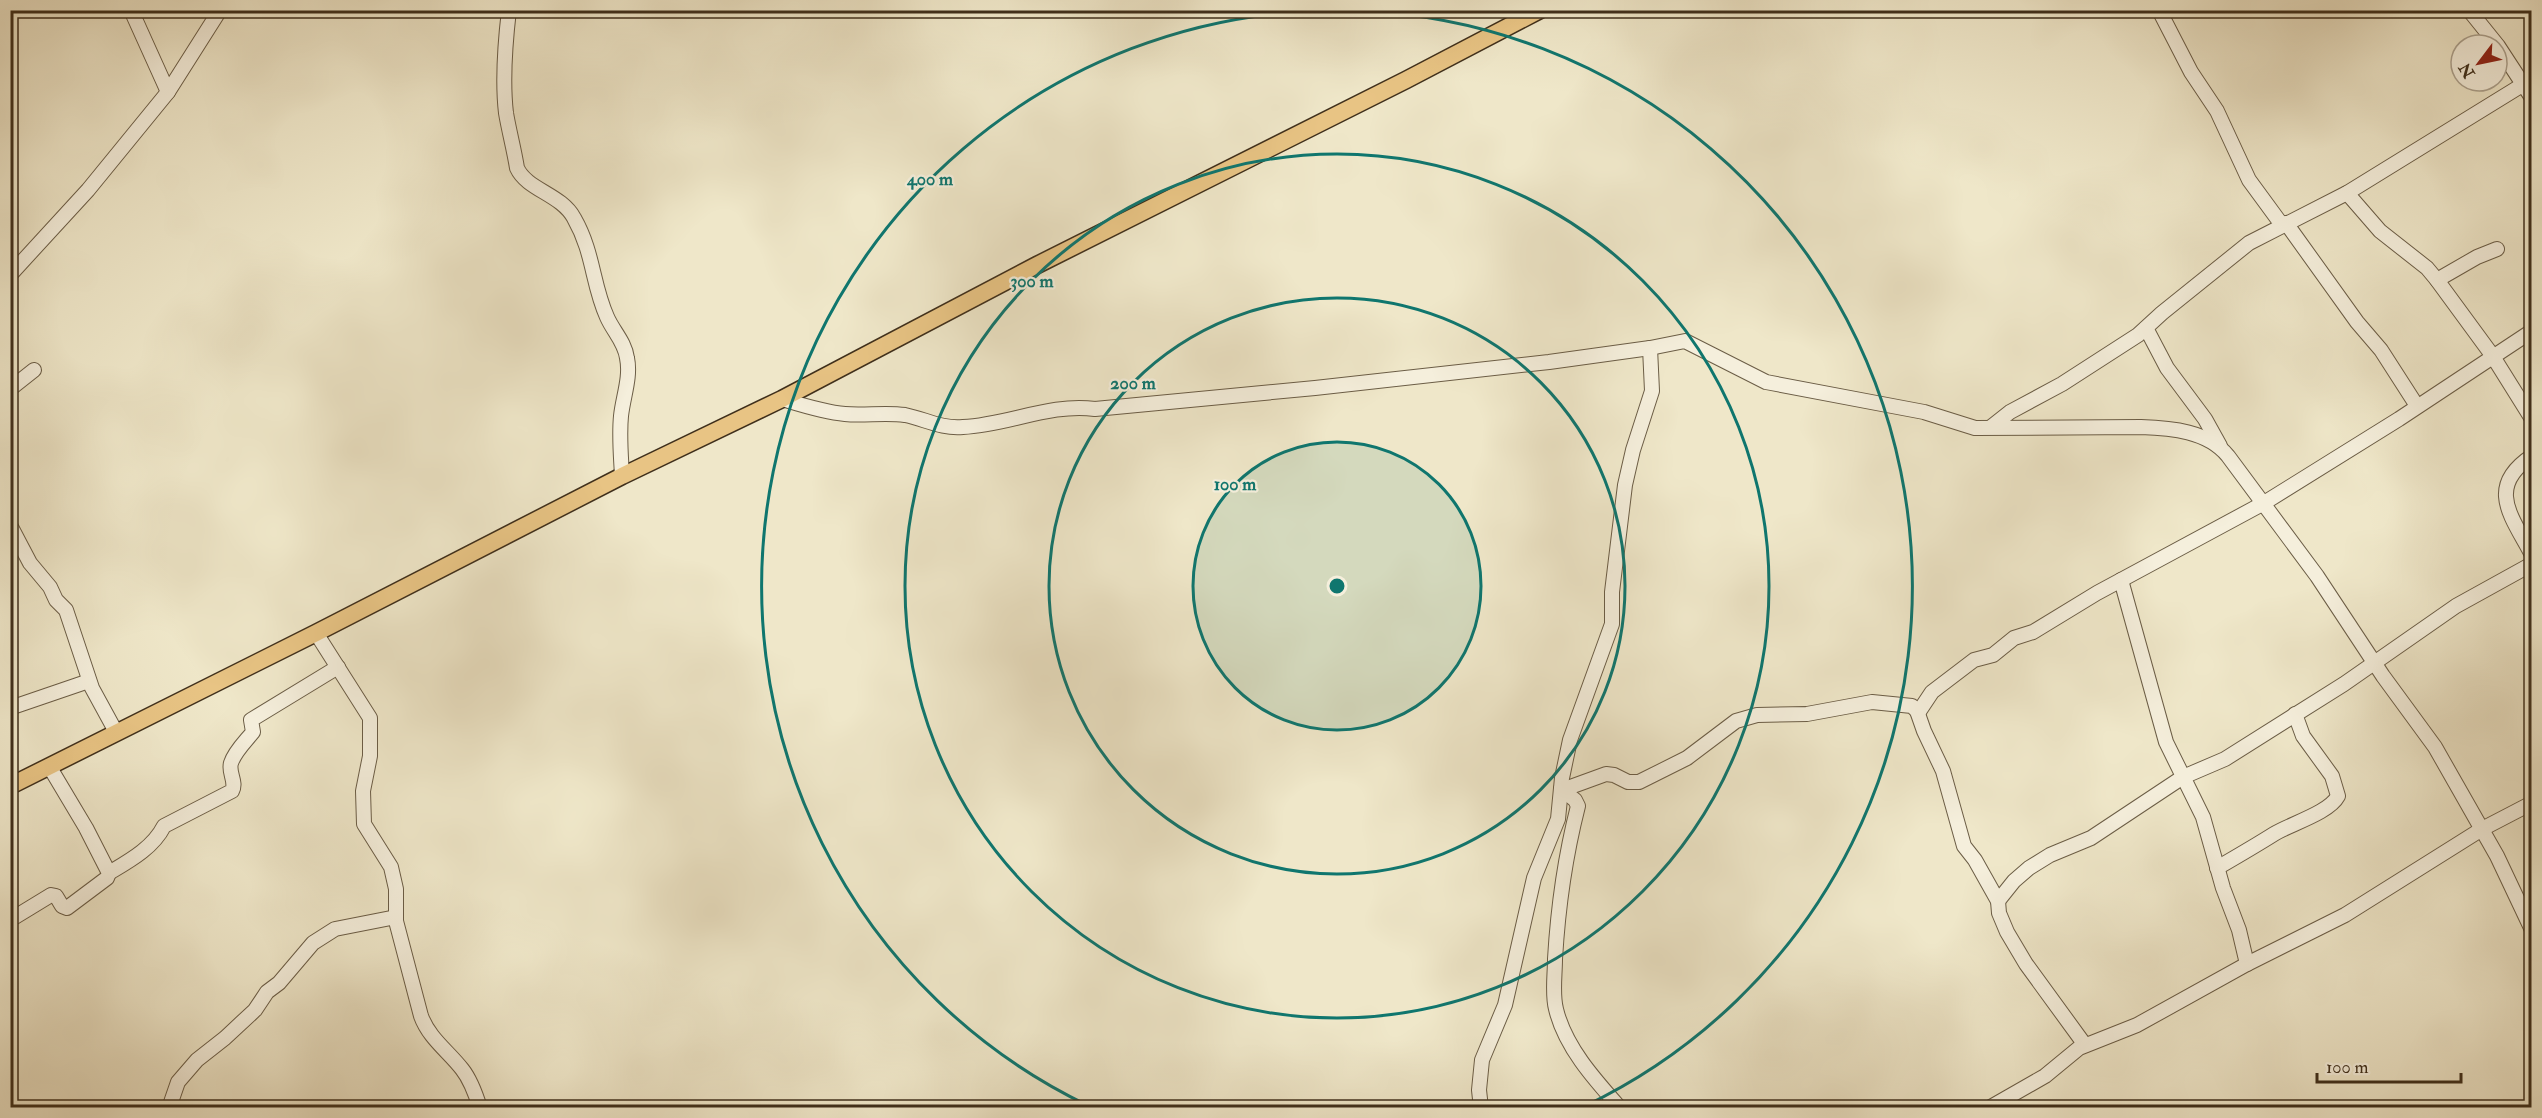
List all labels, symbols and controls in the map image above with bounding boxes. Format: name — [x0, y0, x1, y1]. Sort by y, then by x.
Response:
north arrow — [2449, 33, 2509, 93]
text: N — [2454, 58, 2480, 83]
text: 400 m — [906, 168, 954, 191]
text: 300 m — [1010, 270, 1055, 293]
text: 200 m — [1110, 372, 1157, 395]
text: 100 m — [1214, 473, 1257, 496]
centre of rings — [1327, 576, 1347, 596]
scale bar — [2317, 1046, 2461, 1084]
text: 100 m — [2326, 1056, 2369, 1079]

